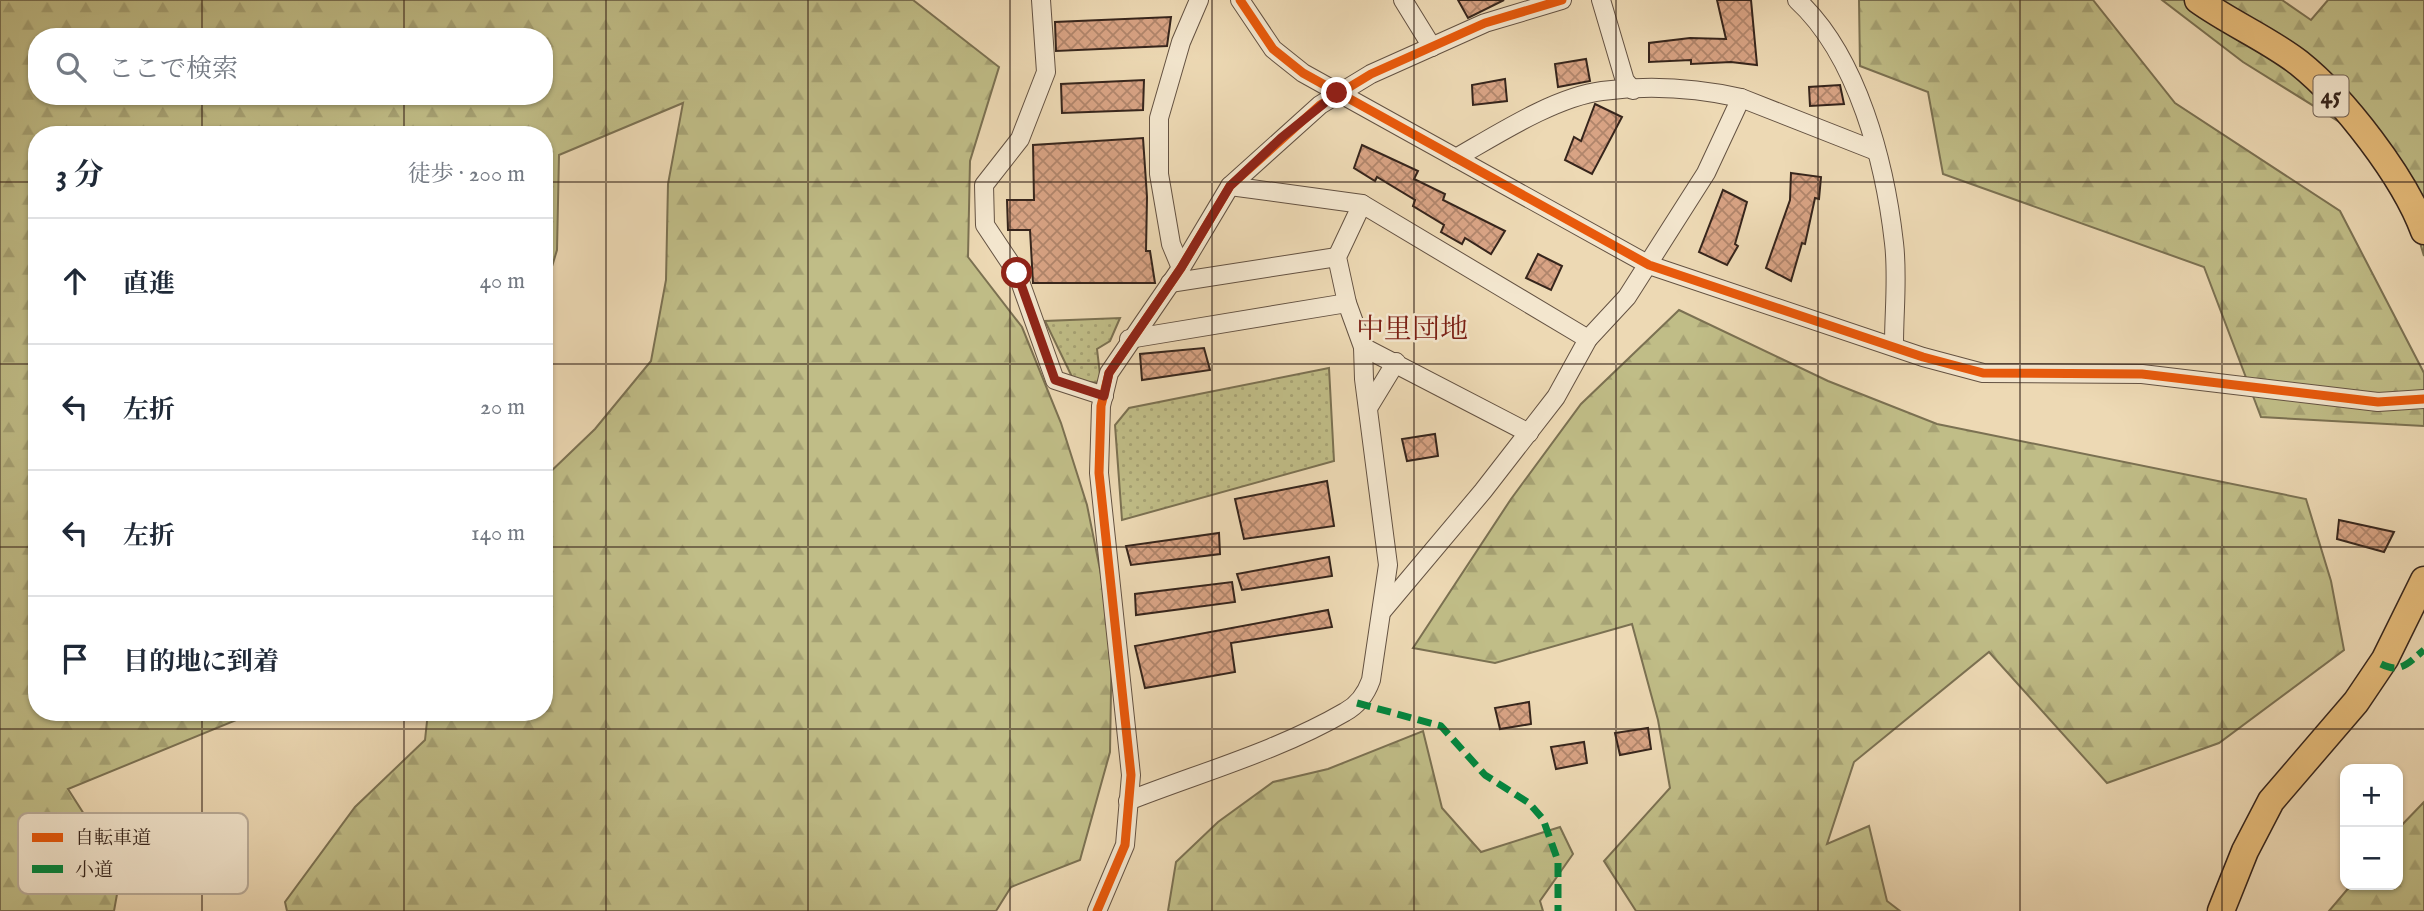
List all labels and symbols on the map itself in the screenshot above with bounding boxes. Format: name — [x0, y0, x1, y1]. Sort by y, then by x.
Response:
road number: 45 — [2314, 76, 2348, 116]
route end — [1321, 77, 1352, 108]
route start — [1001, 257, 1032, 288]
district label: 中里団地 — [1356, 313, 1468, 348]
legend — [18, 813, 248, 894]
text: 自転車道 — [75, 827, 151, 851]
text: 小道 — [75, 859, 113, 883]

